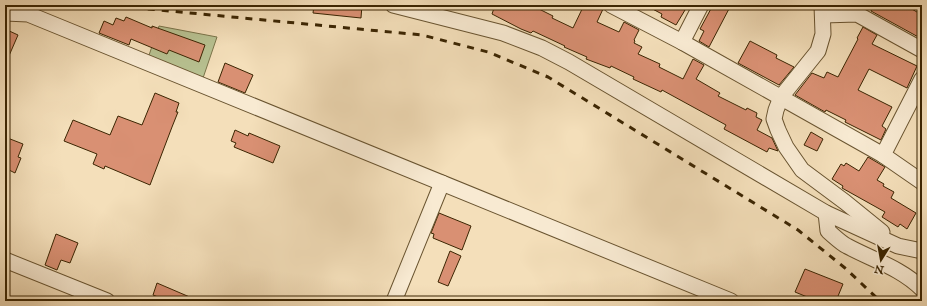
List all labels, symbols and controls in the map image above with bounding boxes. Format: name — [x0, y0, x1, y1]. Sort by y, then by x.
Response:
north arrow — [861, 240, 901, 280]
text: N — [873, 262, 885, 277]

